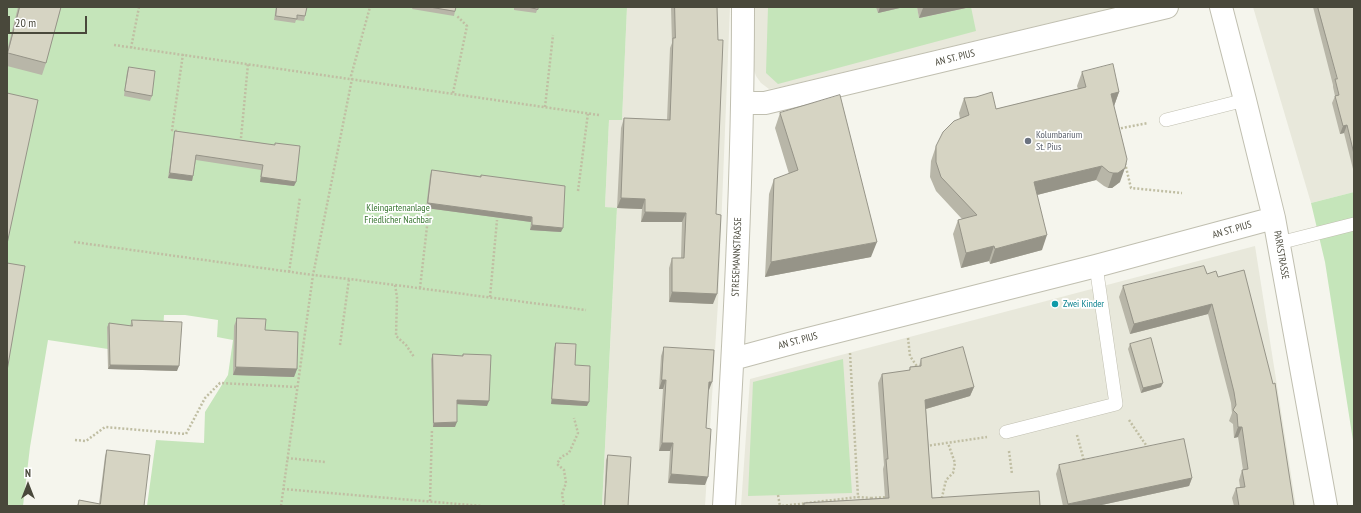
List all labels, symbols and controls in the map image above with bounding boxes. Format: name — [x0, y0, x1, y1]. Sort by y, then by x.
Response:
scale bar — [10, 8, 89, 34]
text: 20 m — [15, 15, 36, 30]
street label: AN ST. PIUS — [934, 47, 976, 69]
place label: Kolumbarium St. Pius — [1036, 129, 1082, 152]
marker: Kolumbarium St. Pius — [1023, 136, 1033, 146]
park label: Kleingartenanlage Friedlicher Nachbar — [364, 202, 432, 226]
street label: STRESEMANNSTRASSE — [730, 217, 744, 297]
street label: AN ST. PIUS — [1211, 219, 1253, 241]
street label: PARKSTRASSE — [1271, 230, 1291, 280]
place label: Zwei Kinder — [1063, 298, 1104, 310]
marker: Zwei Kinder — [1050, 299, 1060, 309]
street label: AN ST. PIUS — [777, 330, 819, 352]
north arrow — [8, 465, 48, 505]
text: N — [25, 466, 31, 480]

